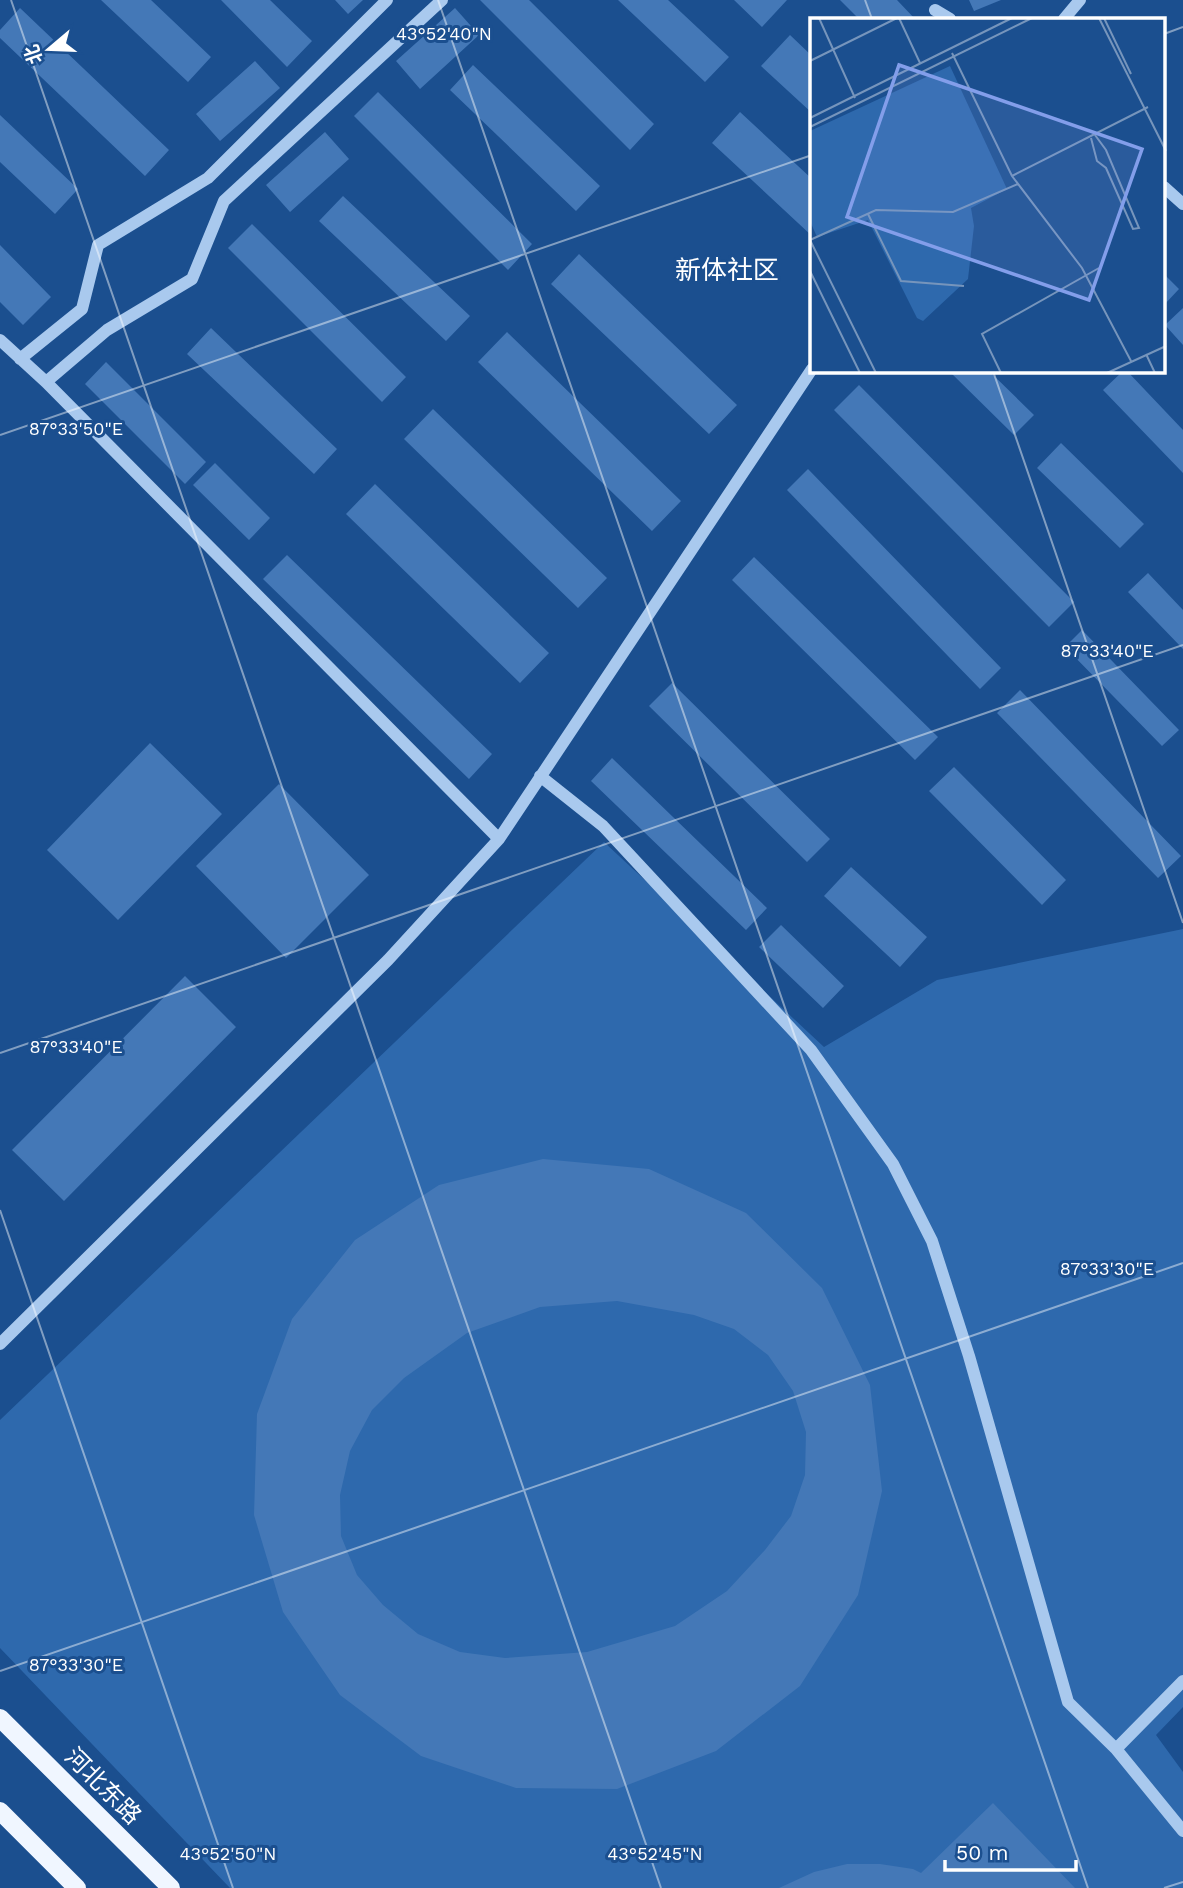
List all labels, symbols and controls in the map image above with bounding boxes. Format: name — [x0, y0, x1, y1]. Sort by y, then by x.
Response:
north arrow — [14, 14, 84, 84]
inset map — [810, 18, 1166, 373]
text: 43°52'40"N — [396, 23, 492, 44]
text: 北 — [19, 42, 47, 67]
district label: 新体社区 — [675, 255, 779, 285]
text: 87°33'50"E — [29, 418, 123, 439]
text: 87°33'40"E — [1060, 640, 1154, 661]
text: 87°33'40"E — [29, 1036, 123, 1057]
text: 87°33'30"E — [1060, 1258, 1154, 1279]
text: 87°33'30"E — [29, 1654, 123, 1675]
street label: 河北东路 — [59, 1742, 147, 1830]
scale bar — [945, 1828, 1076, 1872]
text: 50 m — [956, 1840, 1008, 1865]
text: 43°52'50"N — [179, 1843, 277, 1864]
text: 43°52'45"N — [607, 1843, 703, 1864]

